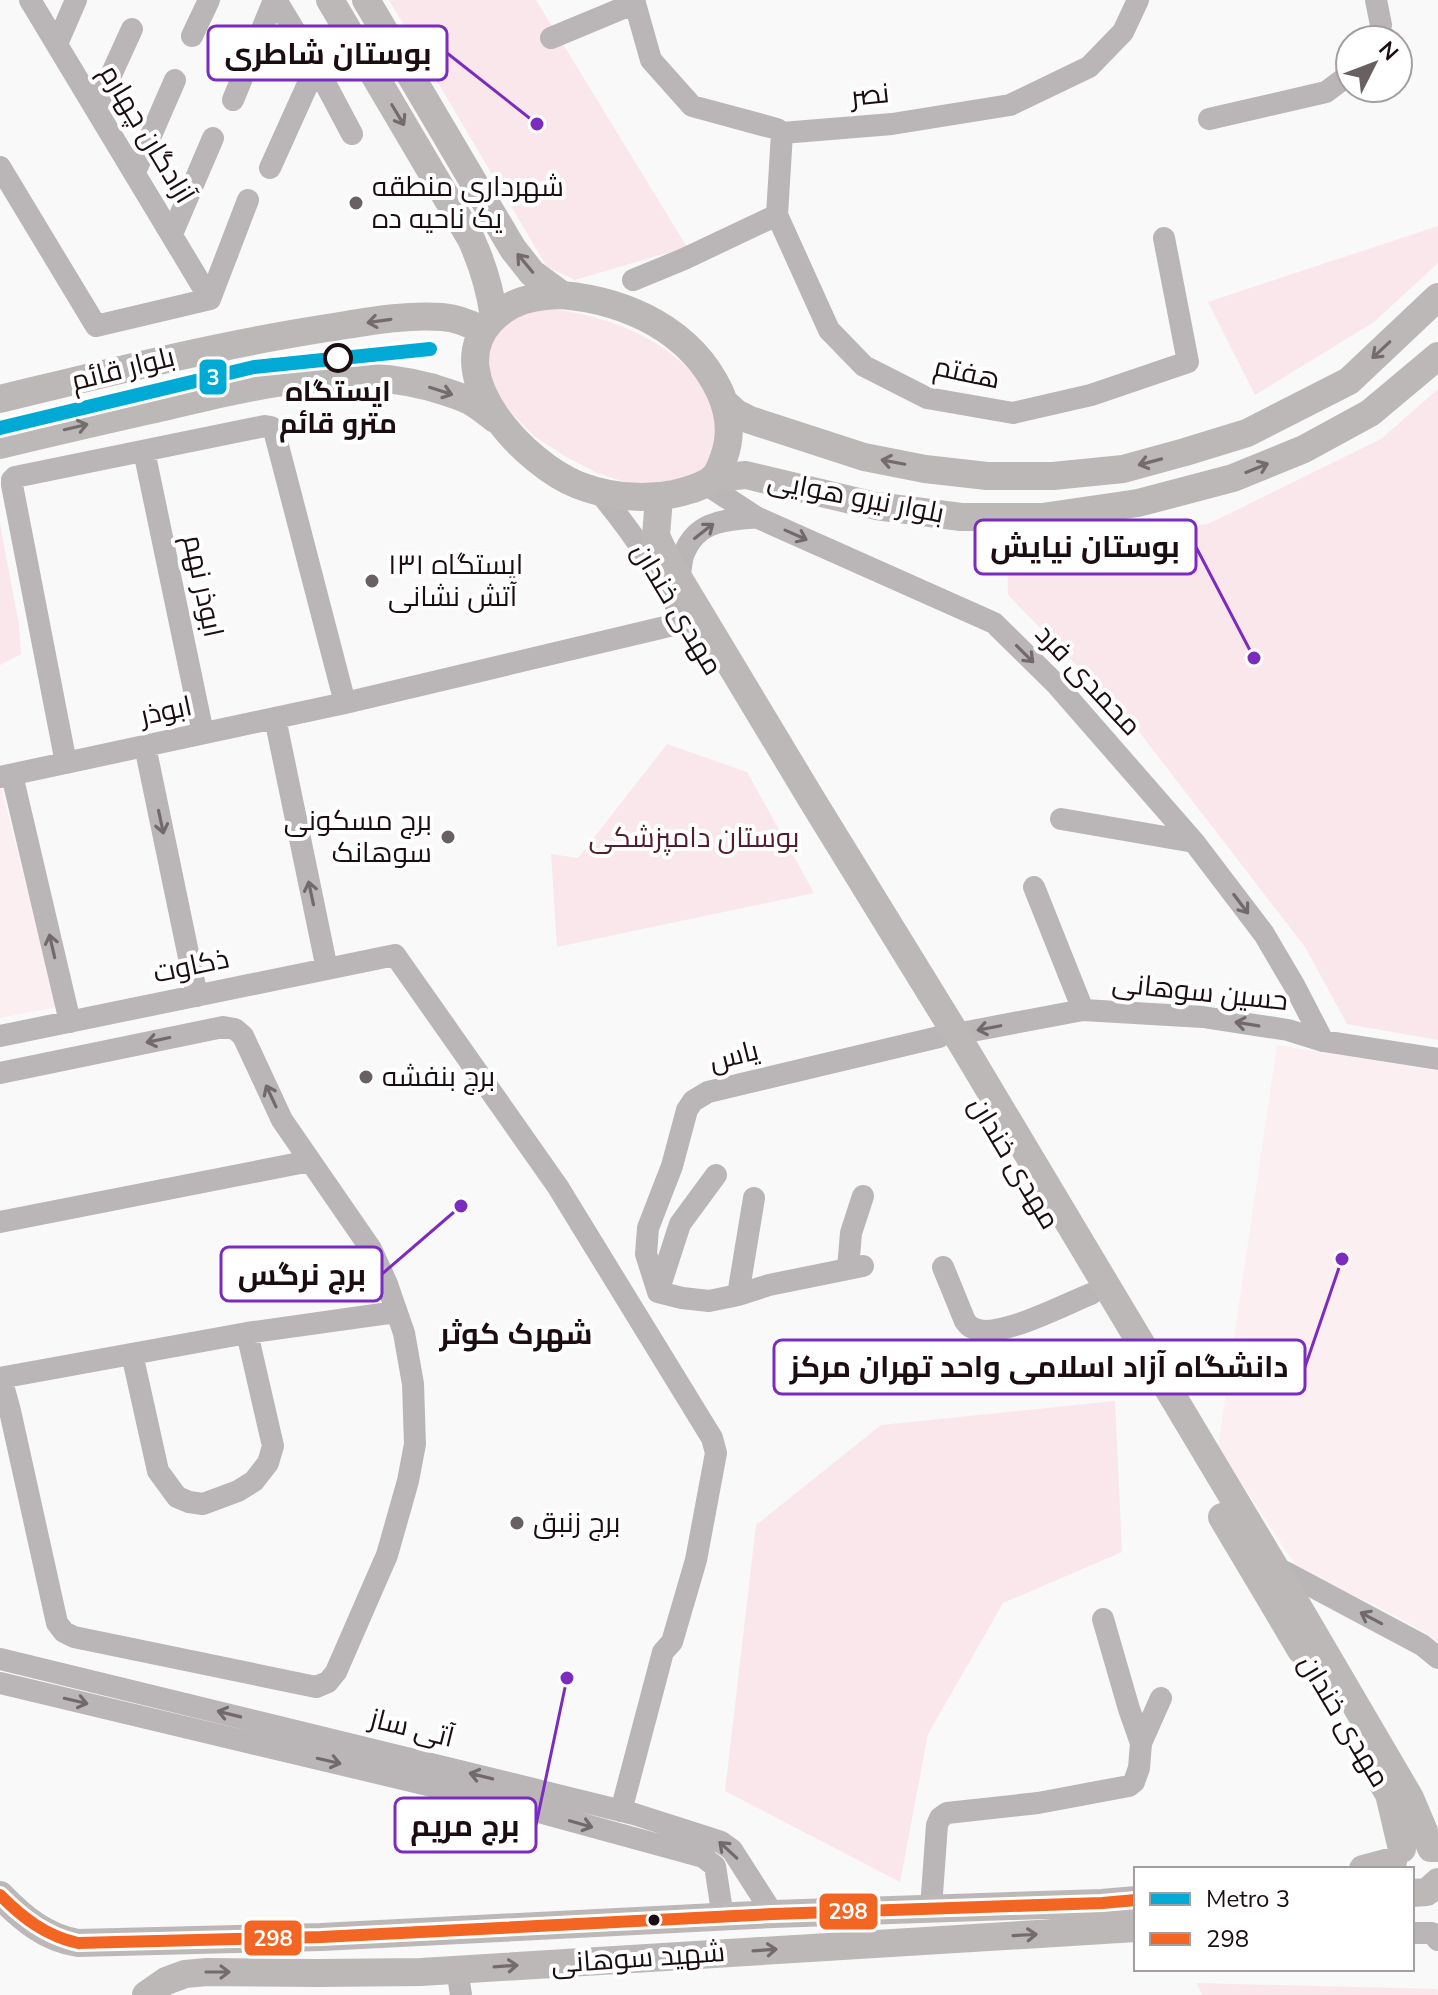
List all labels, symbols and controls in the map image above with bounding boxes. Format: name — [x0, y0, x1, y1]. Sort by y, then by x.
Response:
north arrow — [1334, 24, 1414, 104]
callout: بوستان شاطری — [208, 26, 447, 80]
text: بوستان شاطری — [224, 34, 432, 75]
text: N — [1371, 35, 1405, 67]
street label: آزادگان چهارم — [91, 57, 204, 211]
street label: نصر — [847, 74, 891, 116]
one-way arrow — [390, 103, 406, 126]
place label: شهرداری منطقه یک ناحیه ده — [372, 168, 564, 238]
marker: شهرداری منطقه یک ناحیه ده — [347, 194, 365, 212]
one-way arrow — [516, 253, 534, 274]
one-way arrow — [367, 314, 392, 329]
street label: بلوار قائم — [67, 338, 179, 400]
one-way arrow — [1372, 341, 1392, 359]
marker: ایستگاه مترو قائم — [324, 344, 352, 372]
street label: هفتم — [930, 347, 1004, 399]
line badge: 3 — [198, 358, 228, 396]
text: 3 — [206, 363, 220, 393]
place label: ایستگاه مترو قائم — [279, 373, 397, 443]
one-way arrow — [429, 384, 454, 399]
one-way arrow — [63, 419, 88, 434]
one-way arrow — [880, 454, 906, 469]
one-way arrow — [1138, 455, 1164, 470]
one-way arrow — [1244, 460, 1269, 475]
street label: بلوار نیرو هوایی — [764, 461, 948, 533]
callout: بوستان نیایش — [975, 520, 1196, 574]
one-way arrow — [693, 523, 714, 541]
text: بوستان نیایش — [990, 527, 1180, 568]
one-way arrow — [783, 529, 808, 544]
street label: ابوذر نهم — [174, 531, 232, 641]
street label: مهدی خندان — [622, 536, 732, 682]
place label: ایستگاه ۱۳۱ آتش نشانی — [388, 546, 523, 616]
marker: ایستگاه ۱۳۱ آتش نشانی — [363, 572, 381, 590]
street label: محمدی فرد — [1026, 616, 1150, 744]
one-way arrow — [1015, 644, 1034, 663]
street label: ابوذر — [135, 687, 195, 735]
place label: برج مسکونی سوهانک — [284, 802, 432, 872]
one-way arrow — [154, 809, 169, 835]
park label: بوستان دامپزشکی — [588, 819, 800, 857]
marker: برج مسکونی سوهانک — [439, 828, 457, 846]
one-way arrow — [303, 880, 318, 906]
one-way arrow — [1232, 893, 1249, 914]
one-way arrow — [44, 933, 59, 959]
street label: ذکاوت — [150, 939, 232, 993]
street label: حسین سوهانی — [1110, 964, 1290, 1020]
one-way arrow — [1235, 1015, 1260, 1030]
one-way arrow — [977, 1021, 1002, 1036]
street label: یاس — [705, 1031, 763, 1080]
one-way arrow — [146, 1033, 172, 1048]
place label: برج بنفشه — [382, 1058, 495, 1096]
marker: برج بنفشه — [357, 1068, 375, 1086]
one-way arrow — [262, 1084, 277, 1108]
street label: مهدی خندان — [959, 1090, 1069, 1236]
callout: برج نرگس — [221, 1247, 382, 1301]
text: برج نرگس — [238, 1255, 366, 1296]
district label: شهرک کوثر — [438, 1314, 593, 1355]
callout: دانشگاه آزاد اسلامی واحد تهران مرکز — [774, 1340, 1305, 1394]
text: دانشگاه آزاد اسلامی واحد تهران مرکز — [789, 1347, 1288, 1388]
place label: برج زنبق — [533, 1504, 620, 1542]
marker: برج زنبق — [508, 1514, 526, 1532]
one-way arrow — [1360, 1610, 1383, 1626]
street label: مهدی خندان — [1289, 1648, 1399, 1794]
one-way arrow — [62, 1694, 88, 1709]
street label: آتی ساز — [364, 1699, 459, 1757]
one-way arrow — [216, 1706, 242, 1721]
one-way arrow — [315, 1754, 341, 1769]
one-way arrow — [469, 1768, 495, 1783]
callout: برج مریم — [395, 1798, 536, 1852]
text: برج مریم — [410, 1806, 520, 1847]
one-way arrow — [568, 1817, 594, 1832]
one-way arrow — [718, 1841, 738, 1860]
legend — [1134, 1867, 1414, 1971]
text: Metro 3 — [1206, 1883, 1290, 1915]
line badge: 298 — [818, 1892, 879, 1931]
text: 298 — [828, 1897, 868, 1927]
unlabelled marker — [646, 1912, 662, 1928]
line badge: 298 — [243, 1919, 303, 1957]
text: 298 — [1206, 1923, 1249, 1955]
text: 298 — [253, 1924, 293, 1954]
one-way arrow — [1011, 1927, 1038, 1942]
street label: شهید سوهانی — [550, 1933, 726, 1983]
one-way arrow — [751, 1942, 778, 1957]
one-way arrow — [492, 1958, 519, 1973]
one-way arrow — [204, 1964, 231, 1980]

